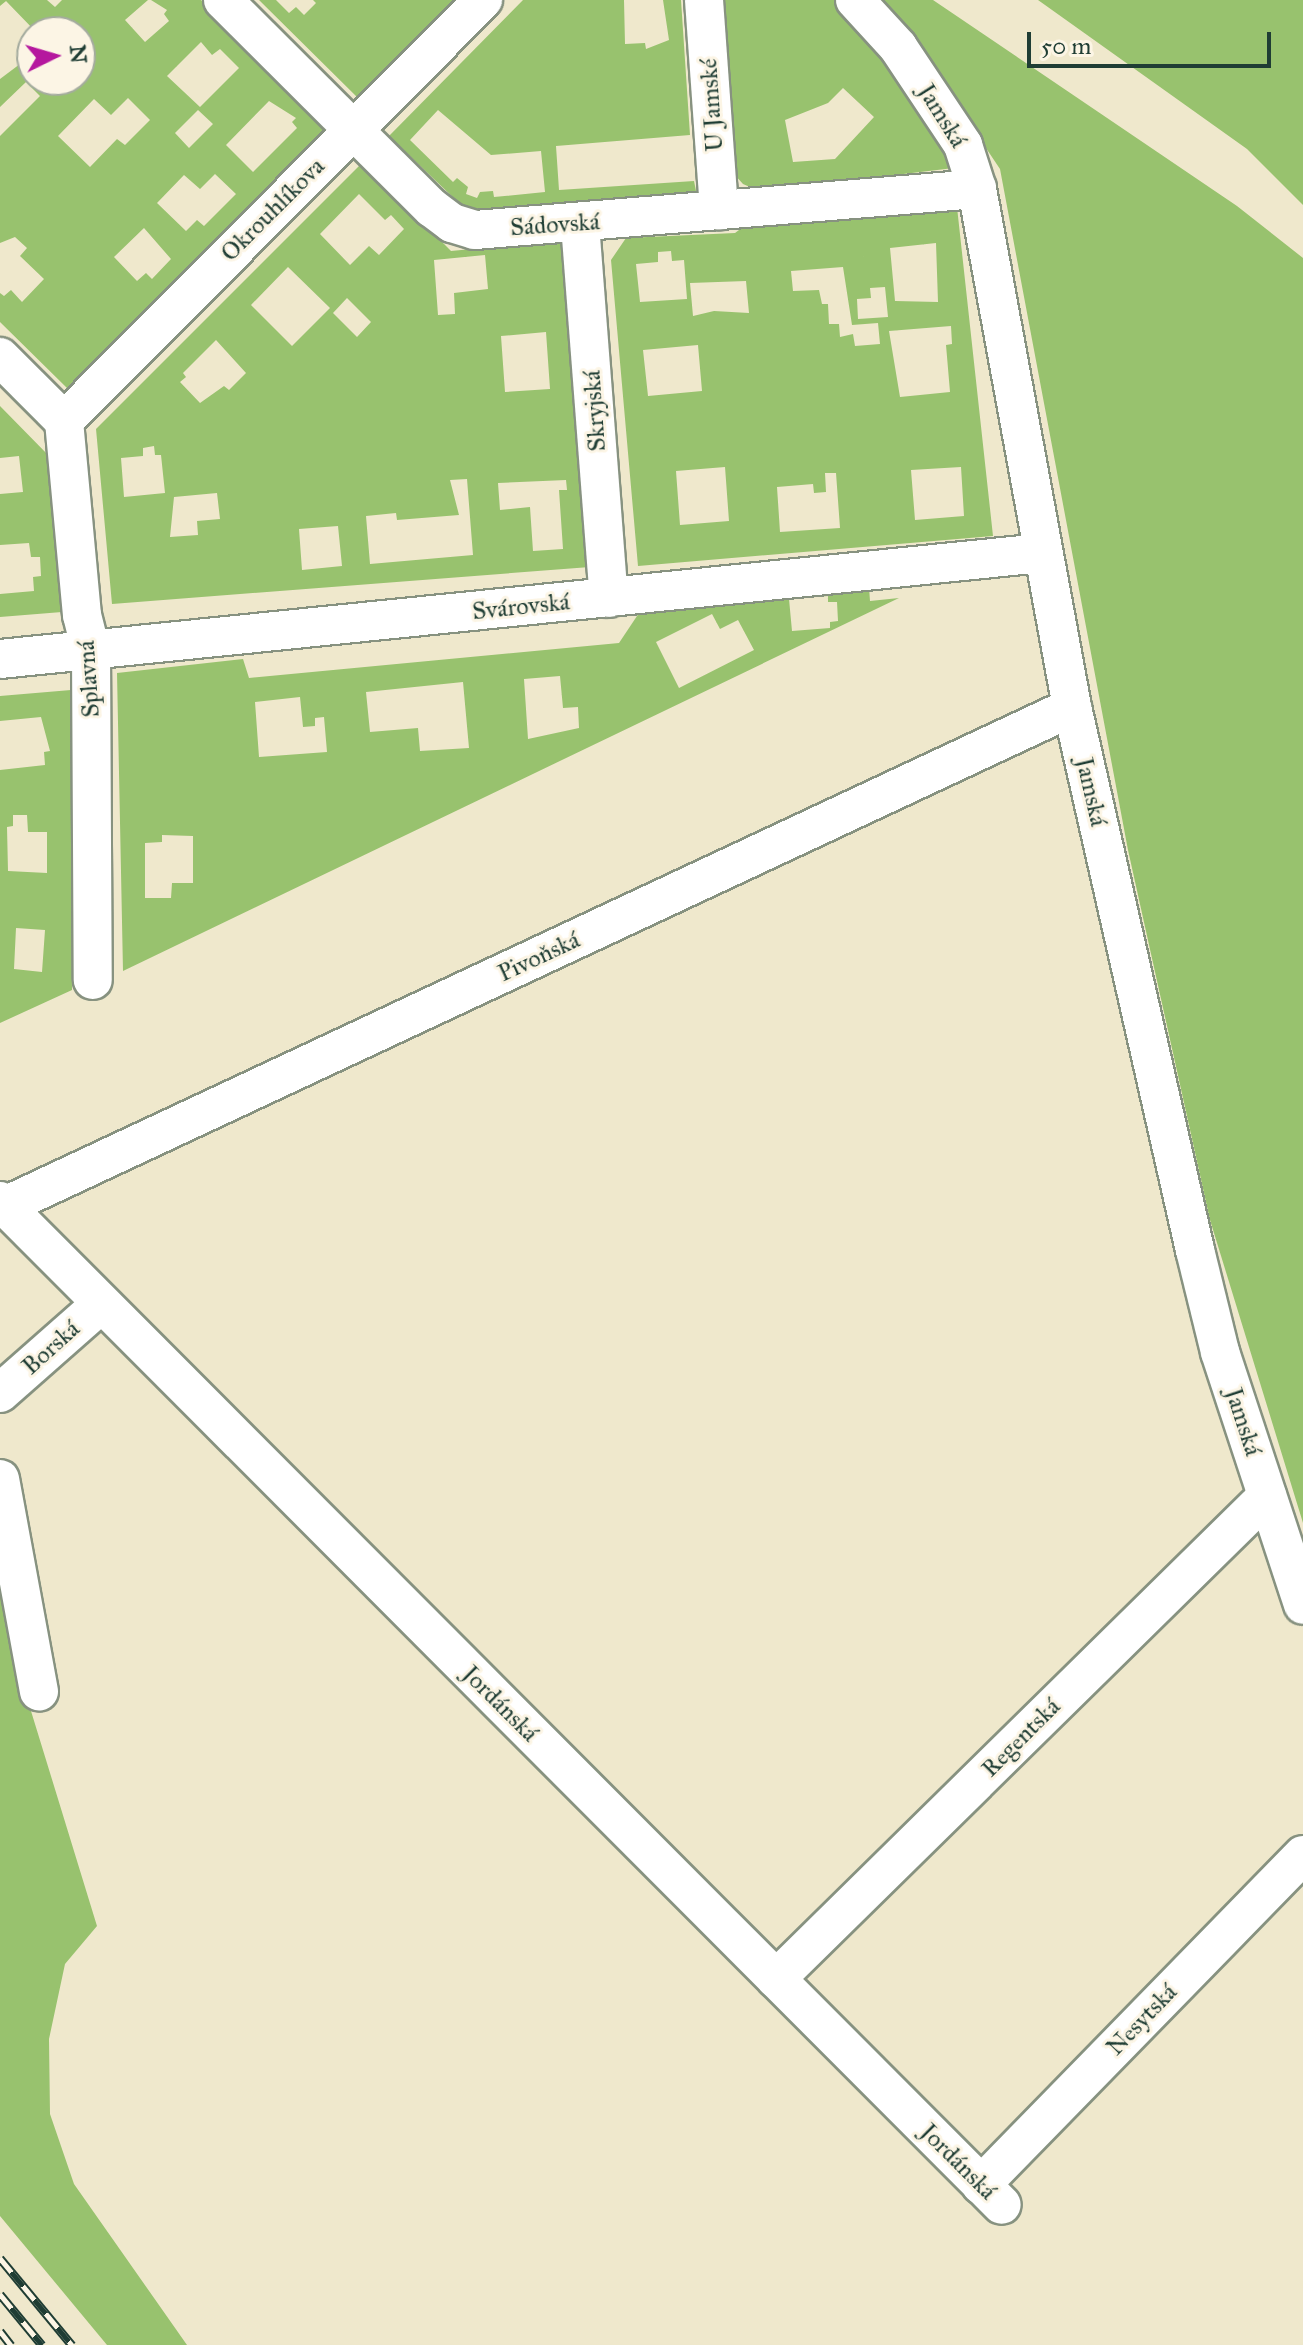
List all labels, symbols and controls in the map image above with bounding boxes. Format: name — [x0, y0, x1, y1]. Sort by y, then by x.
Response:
north arrow — [16, 16, 96, 96]
scale bar — [1031, 16, 1275, 66]
text: 50 m — [1041, 31, 1091, 61]
text: N — [64, 44, 93, 65]
street label: U Jamské — [694, 58, 730, 152]
street label: Jamská — [911, 79, 973, 153]
street label: Okrouhlíkova — [215, 152, 331, 268]
street label: Sádovská — [509, 208, 601, 242]
street label: Skryjská — [578, 370, 612, 452]
street label: Svárovská — [471, 588, 571, 626]
street label: Splavná — [72, 640, 106, 718]
street label: Jamská — [1069, 755, 1113, 829]
street label: Pivoňská — [494, 926, 584, 988]
street label: Borská — [16, 1315, 86, 1381]
street label: Jamská — [1219, 1385, 1267, 1459]
street label: Jordánská — [456, 1660, 544, 1748]
street label: Regentská — [976, 1693, 1066, 1783]
street label: Nesytská — [1101, 1978, 1183, 2062]
street label: Jordánská — [914, 2118, 1002, 2206]

